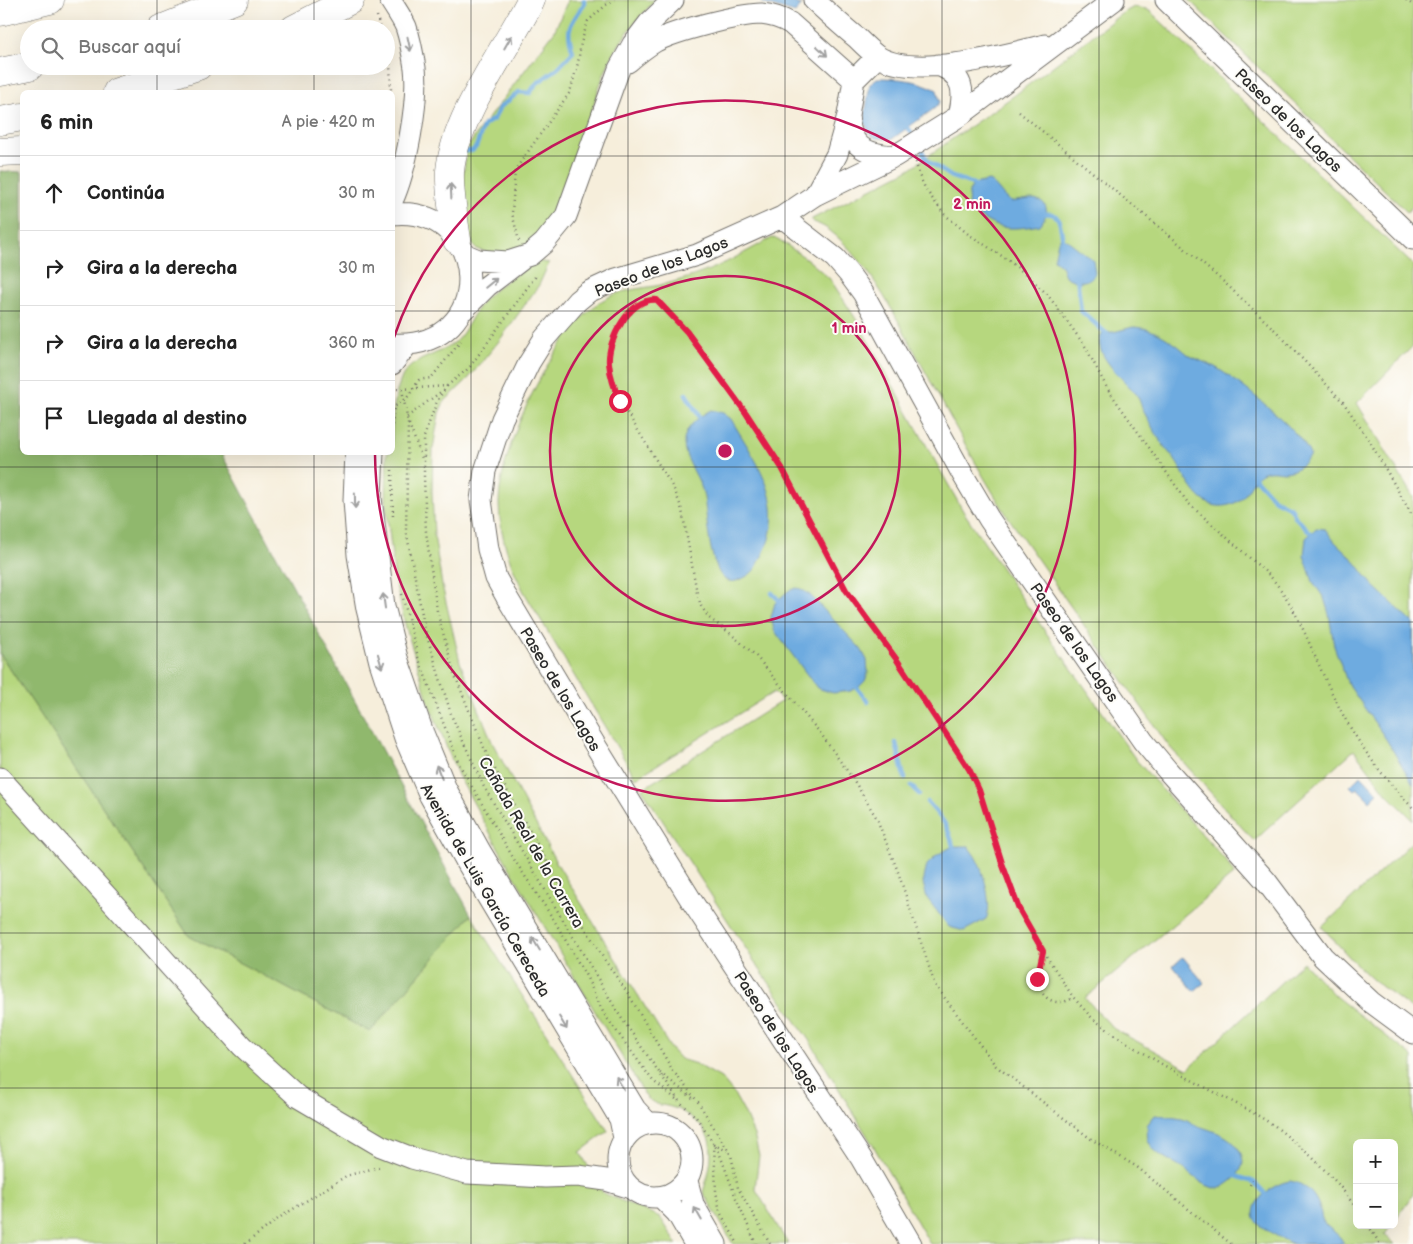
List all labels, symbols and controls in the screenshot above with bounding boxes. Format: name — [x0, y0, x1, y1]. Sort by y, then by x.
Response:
search box — [20, 20, 395, 75]
icon: search — [38, 34, 66, 62]
one-way arrow — [503, 35, 513, 50]
text: Buscar aquí — [78, 36, 181, 59]
one-way arrow — [405, 36, 414, 52]
one-way arrow — [816, 45, 829, 57]
street label: Paseo de los Lagos — [1231, 65, 1345, 177]
text: 6 min — [40, 110, 93, 135]
text: A pie · 420 m — [282, 113, 375, 132]
icon: ahead — [40, 179, 68, 207]
text: Continúa — [87, 182, 165, 205]
text: 30 m — [338, 184, 375, 203]
one-way arrow — [447, 184, 456, 200]
text: 2 min — [953, 195, 991, 214]
street label: Paseo de los Lagos — [592, 233, 731, 302]
icon: right — [40, 254, 68, 282]
text: Gira a la derecha — [87, 257, 237, 280]
text: 30 m — [338, 259, 375, 278]
one-way arrow — [485, 277, 498, 288]
text: 1 min — [831, 319, 867, 338]
icon: right — [40, 329, 68, 357]
text: Gira a la derecha — [87, 332, 237, 355]
text: 360 m — [328, 334, 375, 353]
route start — [609, 390, 632, 413]
icon: arrive — [40, 404, 68, 432]
text: Llegada al destino — [87, 407, 247, 430]
centre of rings — [716, 442, 734, 460]
one-way arrow — [350, 493, 359, 509]
street label: Paseo de los Lagos — [1026, 580, 1122, 706]
one-way arrow — [378, 593, 388, 609]
street label: Paseo de los Lagos — [515, 624, 604, 755]
one-way arrow — [376, 653, 386, 669]
street label: Cañada Real de la Carrera — [474, 754, 588, 932]
one-way arrow — [433, 765, 443, 780]
street label: Avenida de Luis García Cereceda — [416, 781, 554, 1001]
one-way arrow — [530, 937, 540, 951]
street label: Paseo de los Lagos — [729, 968, 822, 1097]
route end — [1026, 968, 1049, 991]
one-way arrow — [559, 1016, 569, 1030]
one-way arrow — [614, 1077, 624, 1091]
map controls — [1353, 1139, 1398, 1229]
button: + — [1353, 1139, 1398, 1184]
button: − — [1353, 1184, 1398, 1229]
one-way arrow — [693, 1206, 703, 1221]

